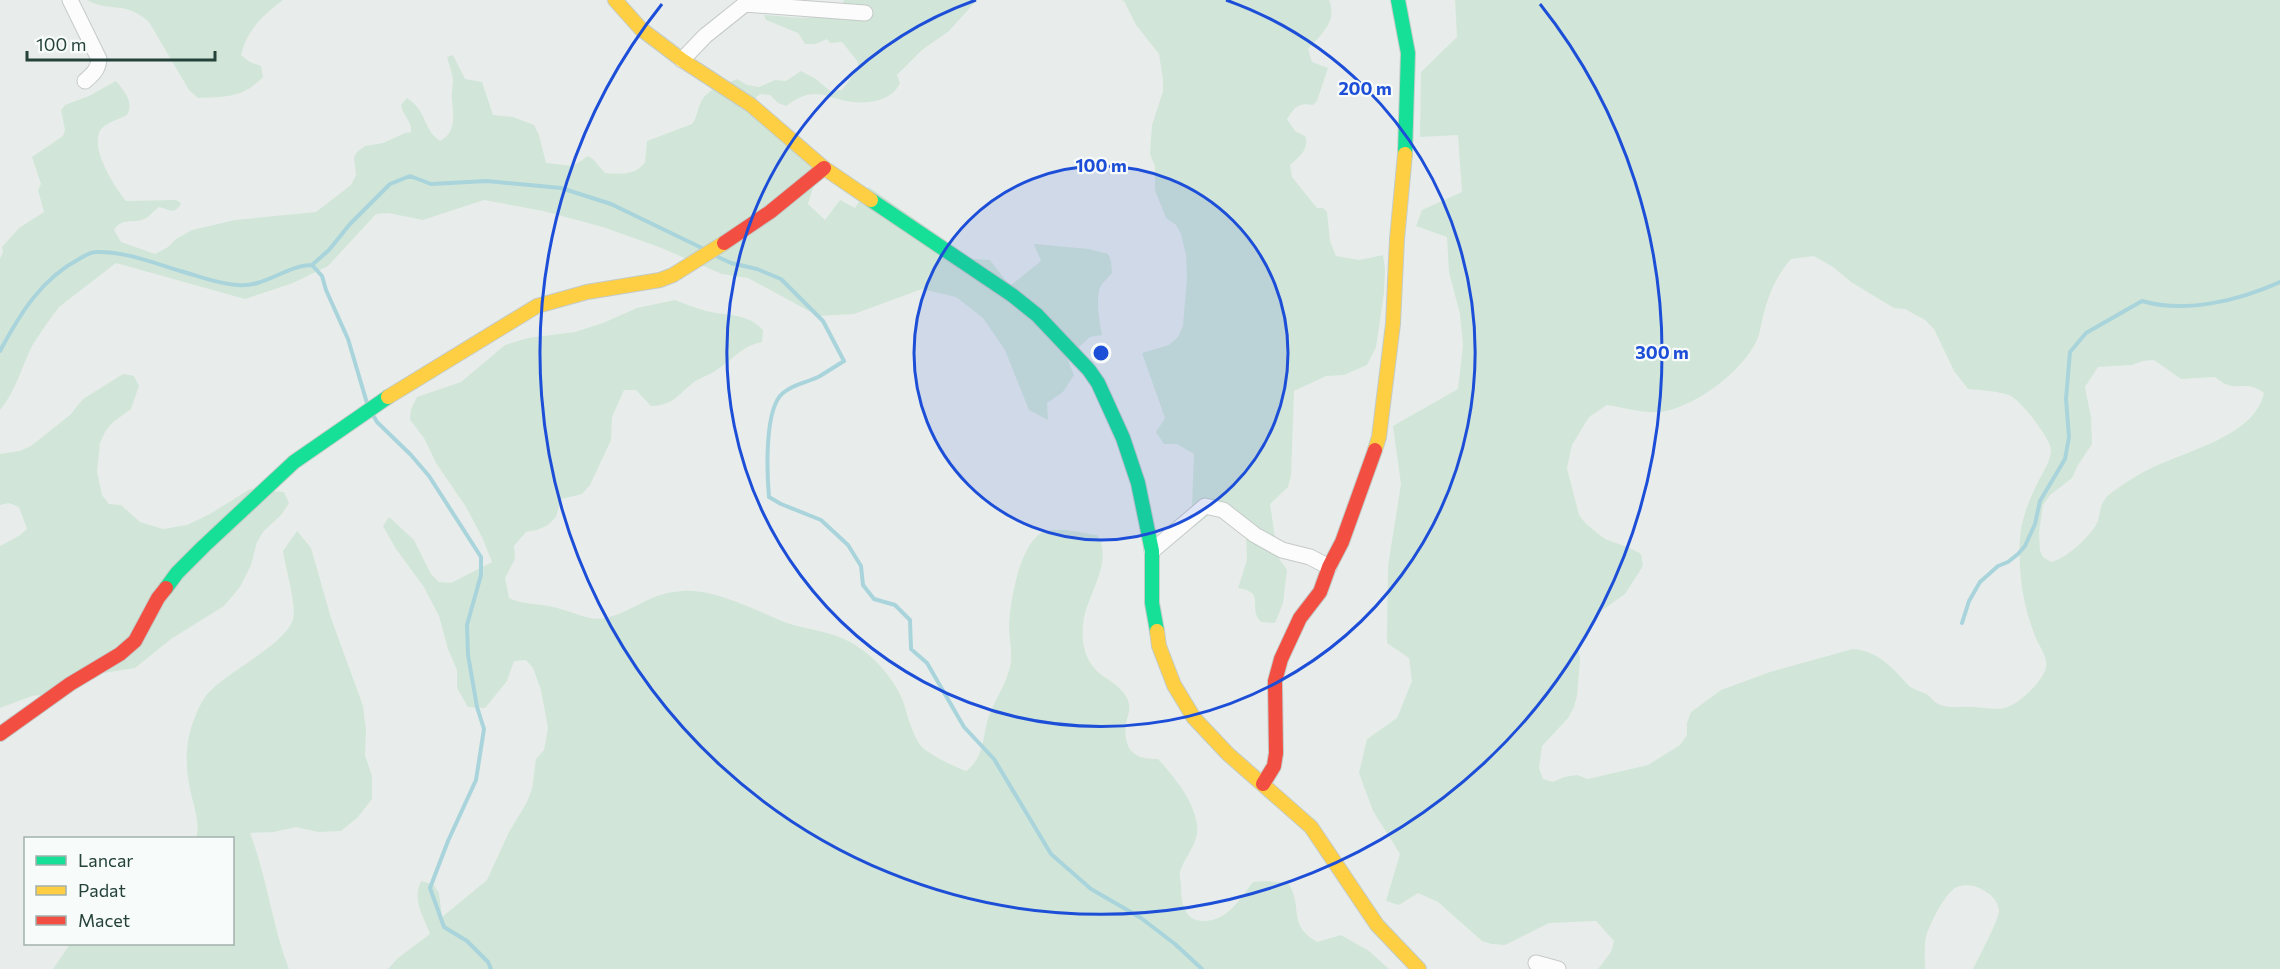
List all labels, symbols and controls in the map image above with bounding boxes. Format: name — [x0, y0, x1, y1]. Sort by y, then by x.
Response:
scale bar — [27, 24, 214, 62]
text: 100 m — [36, 33, 86, 55]
text: 200 m — [1338, 77, 1392, 99]
text: 100 m — [1075, 154, 1127, 176]
text: 300 m — [1635, 341, 1689, 363]
centre of rings — [1091, 343, 1111, 363]
legend — [24, 837, 234, 945]
text: Lancar — [78, 849, 134, 871]
text: Padat — [78, 879, 126, 901]
text: Macet — [78, 909, 130, 931]

